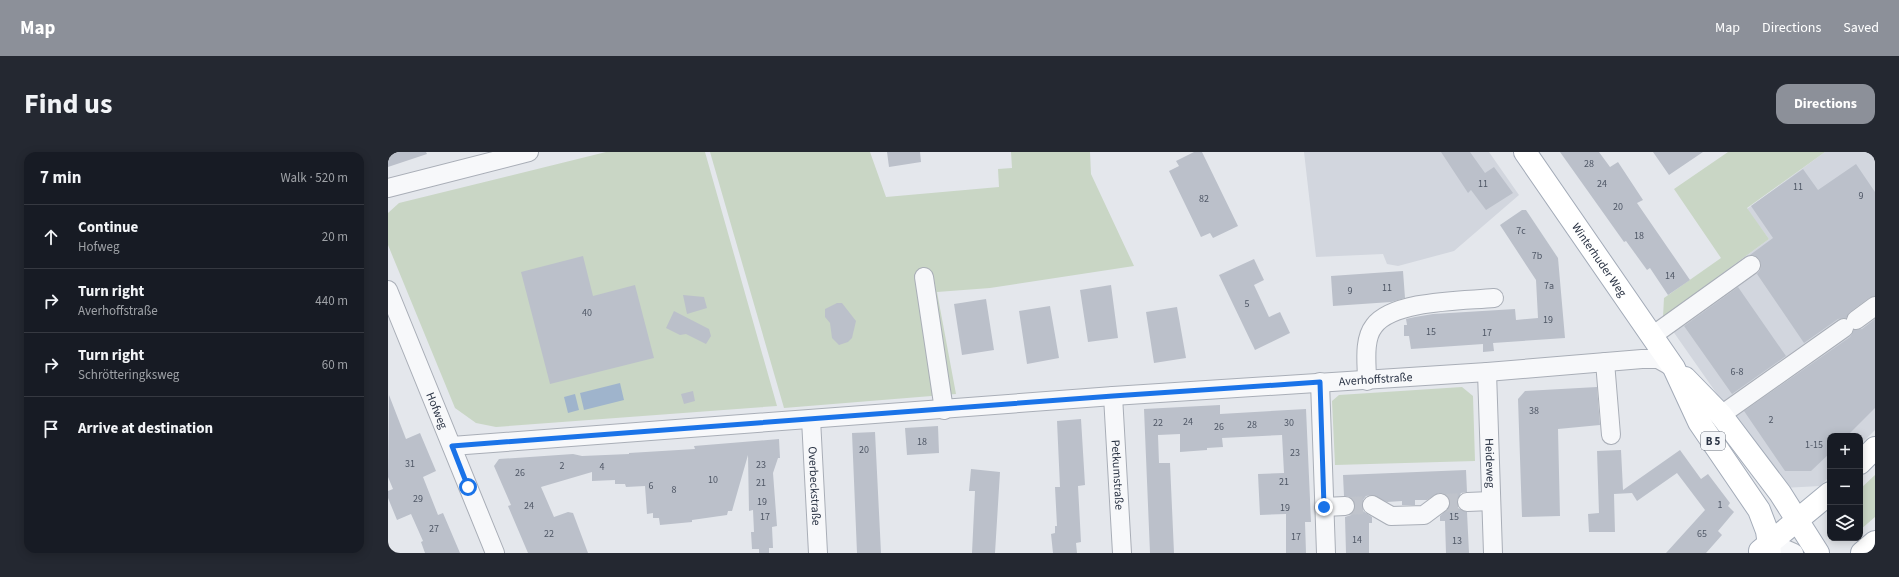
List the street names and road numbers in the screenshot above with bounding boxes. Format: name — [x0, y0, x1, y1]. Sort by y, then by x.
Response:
street label: Winterhuder Weg — [1567, 220, 1631, 301]
street label: Averhoffstraße — [1338, 369, 1413, 390]
street label: Hofweg — [421, 390, 452, 432]
road number: B 5 — [1701, 432, 1725, 450]
street label: Heideweg — [1480, 438, 1499, 488]
street label: Petkumstraße — [1107, 439, 1128, 511]
street label: Overbeckstraße — [803, 446, 825, 526]

